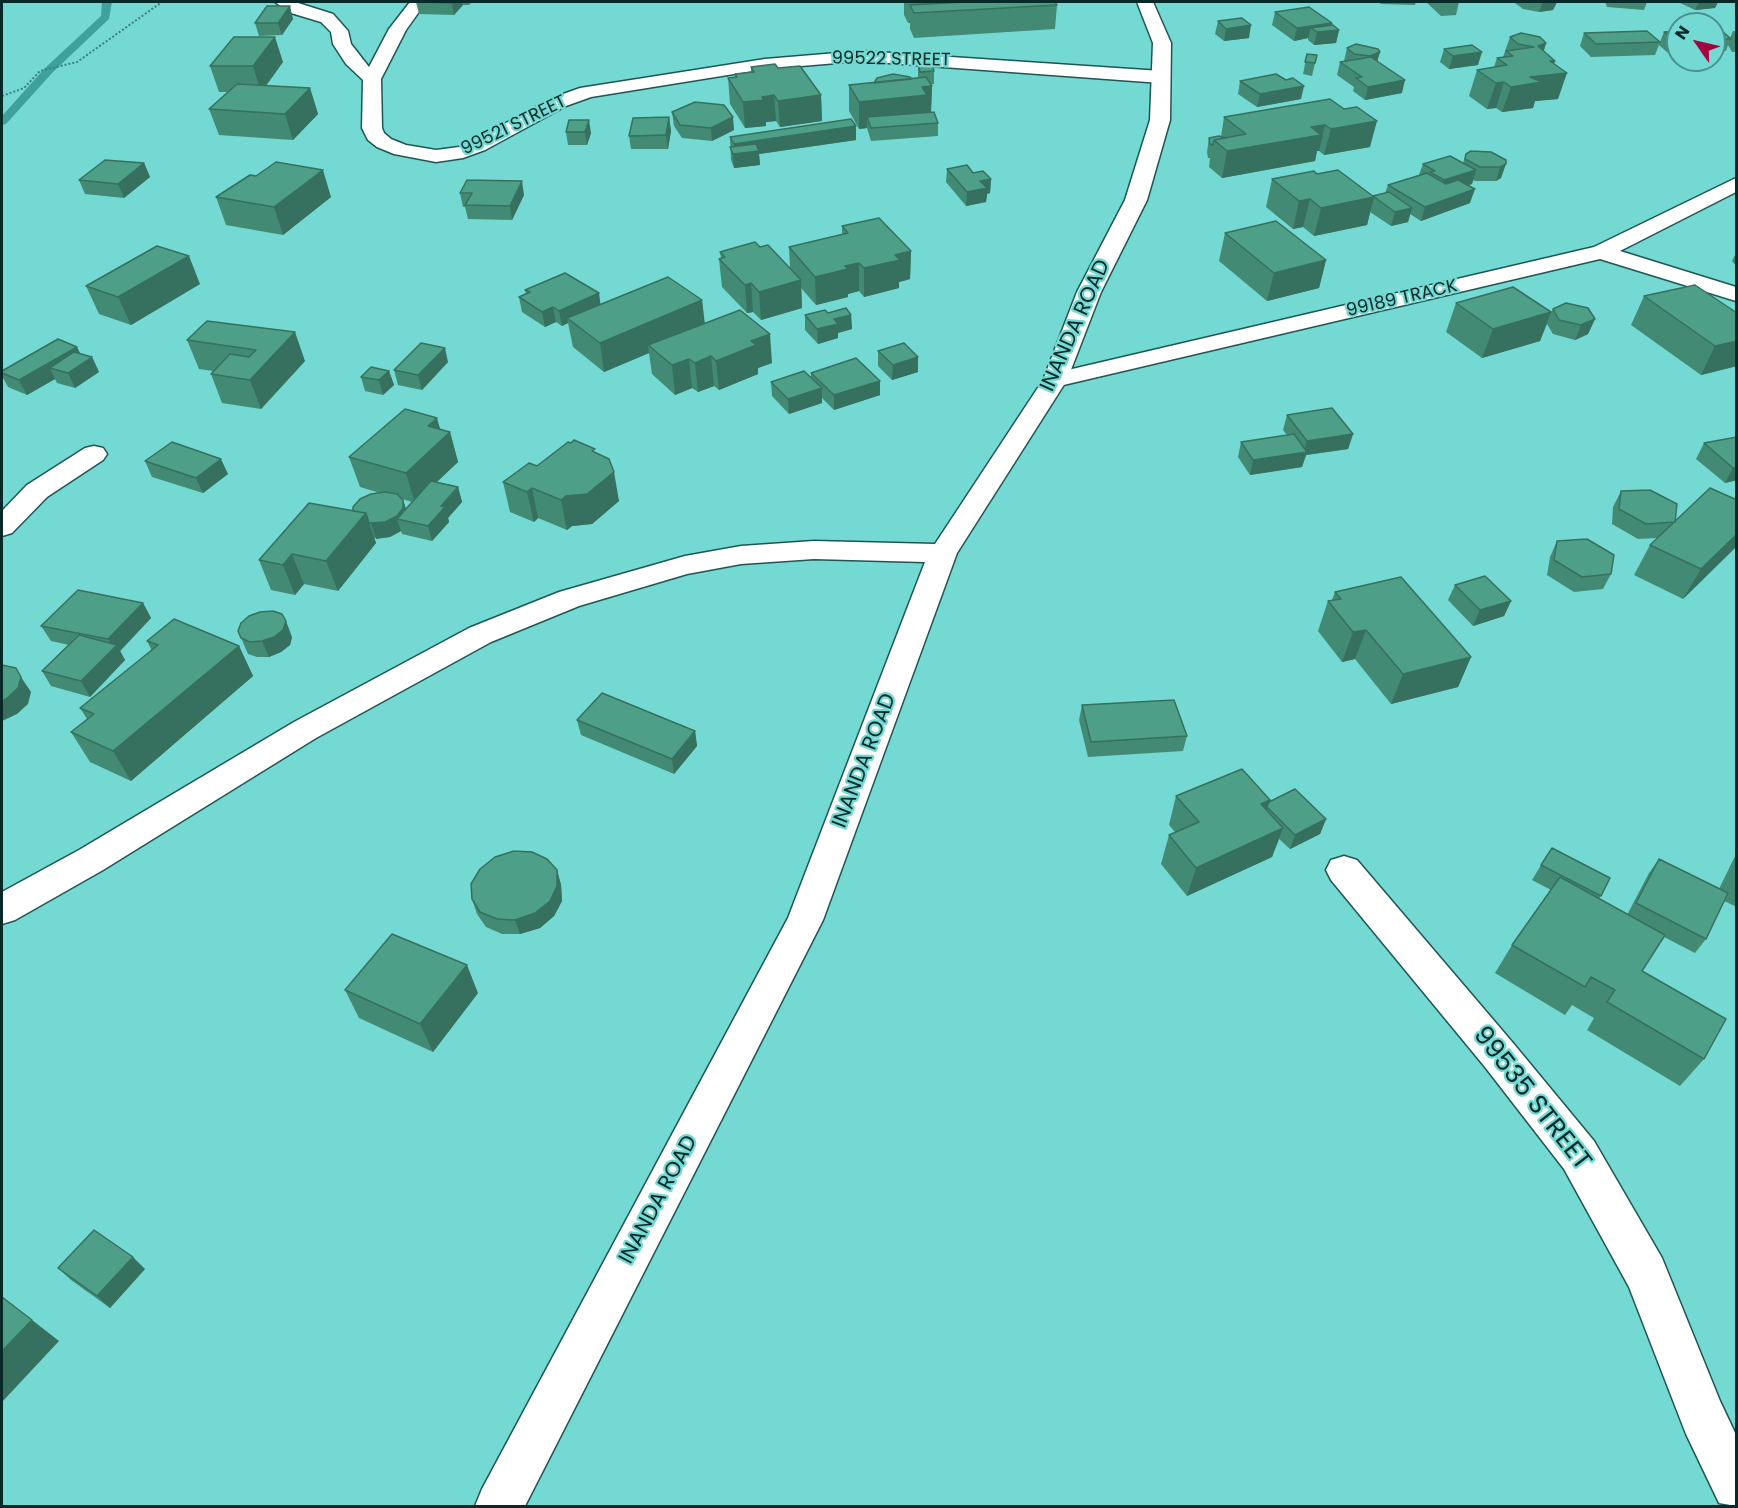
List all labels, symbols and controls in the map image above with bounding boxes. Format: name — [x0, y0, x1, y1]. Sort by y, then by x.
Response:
north arrow — [1666, 12, 1726, 72]
text: N — [1669, 21, 1695, 44]
street label: 99522 STREET — [831, 48, 951, 72]
street label: 99521 STREET — [458, 91, 570, 161]
street label: INANDA ROAD — [1036, 256, 1116, 396]
street label: 99189 TRACK — [1344, 276, 1460, 322]
street label: INANDA ROAD — [828, 690, 902, 832]
street label: 99535 STREET — [1465, 1021, 1597, 1177]
street label: INANDA ROAD — [615, 1132, 703, 1268]

